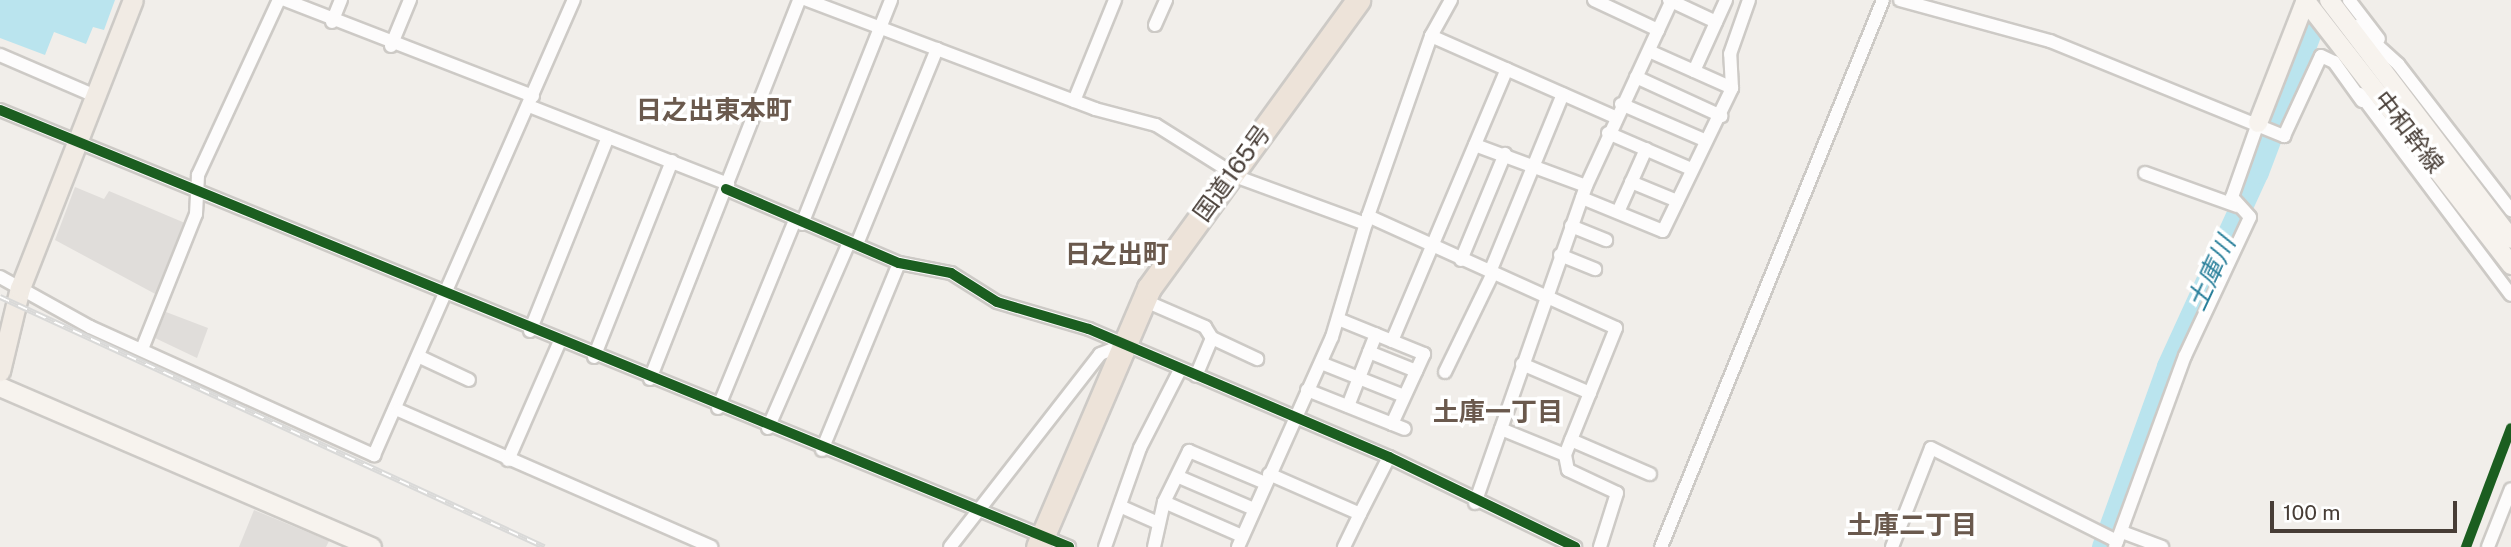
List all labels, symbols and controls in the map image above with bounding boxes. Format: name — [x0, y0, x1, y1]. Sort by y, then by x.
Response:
street label: 中和幹線 — [2368, 85, 2450, 179]
district label: 日之出東本町 — [636, 94, 792, 126]
street label: 国道165号 — [1187, 119, 1277, 227]
water label: 土庫川 — [2180, 231, 2242, 315]
district label: 日之出町 — [1065, 238, 1169, 270]
district label: 土庫一丁目 — [1433, 396, 1563, 428]
scale bar — [2273, 488, 2460, 532]
text: 100 m — [2283, 500, 2340, 525]
district label: 土庫二丁目 — [1847, 509, 1977, 541]

